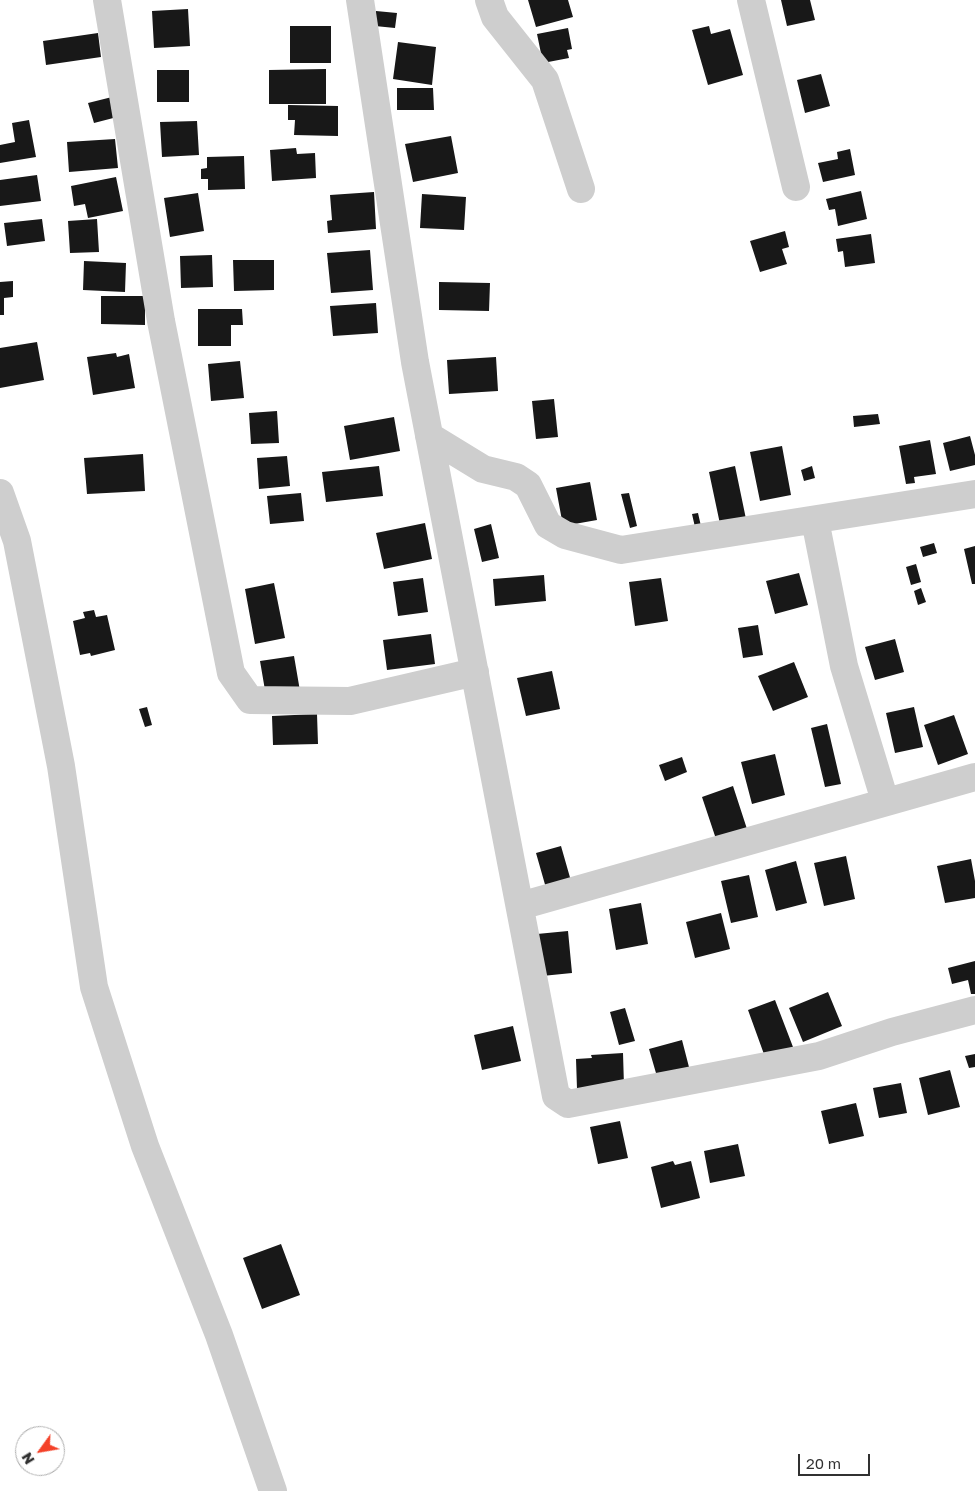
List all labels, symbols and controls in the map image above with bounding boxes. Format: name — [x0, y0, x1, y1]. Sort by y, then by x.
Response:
north arrow — [15, 1426, 65, 1476]
scale bar — [800, 1444, 872, 1476]
text: N — [18, 1450, 38, 1468]
text: 20 m — [806, 1454, 841, 1472]

